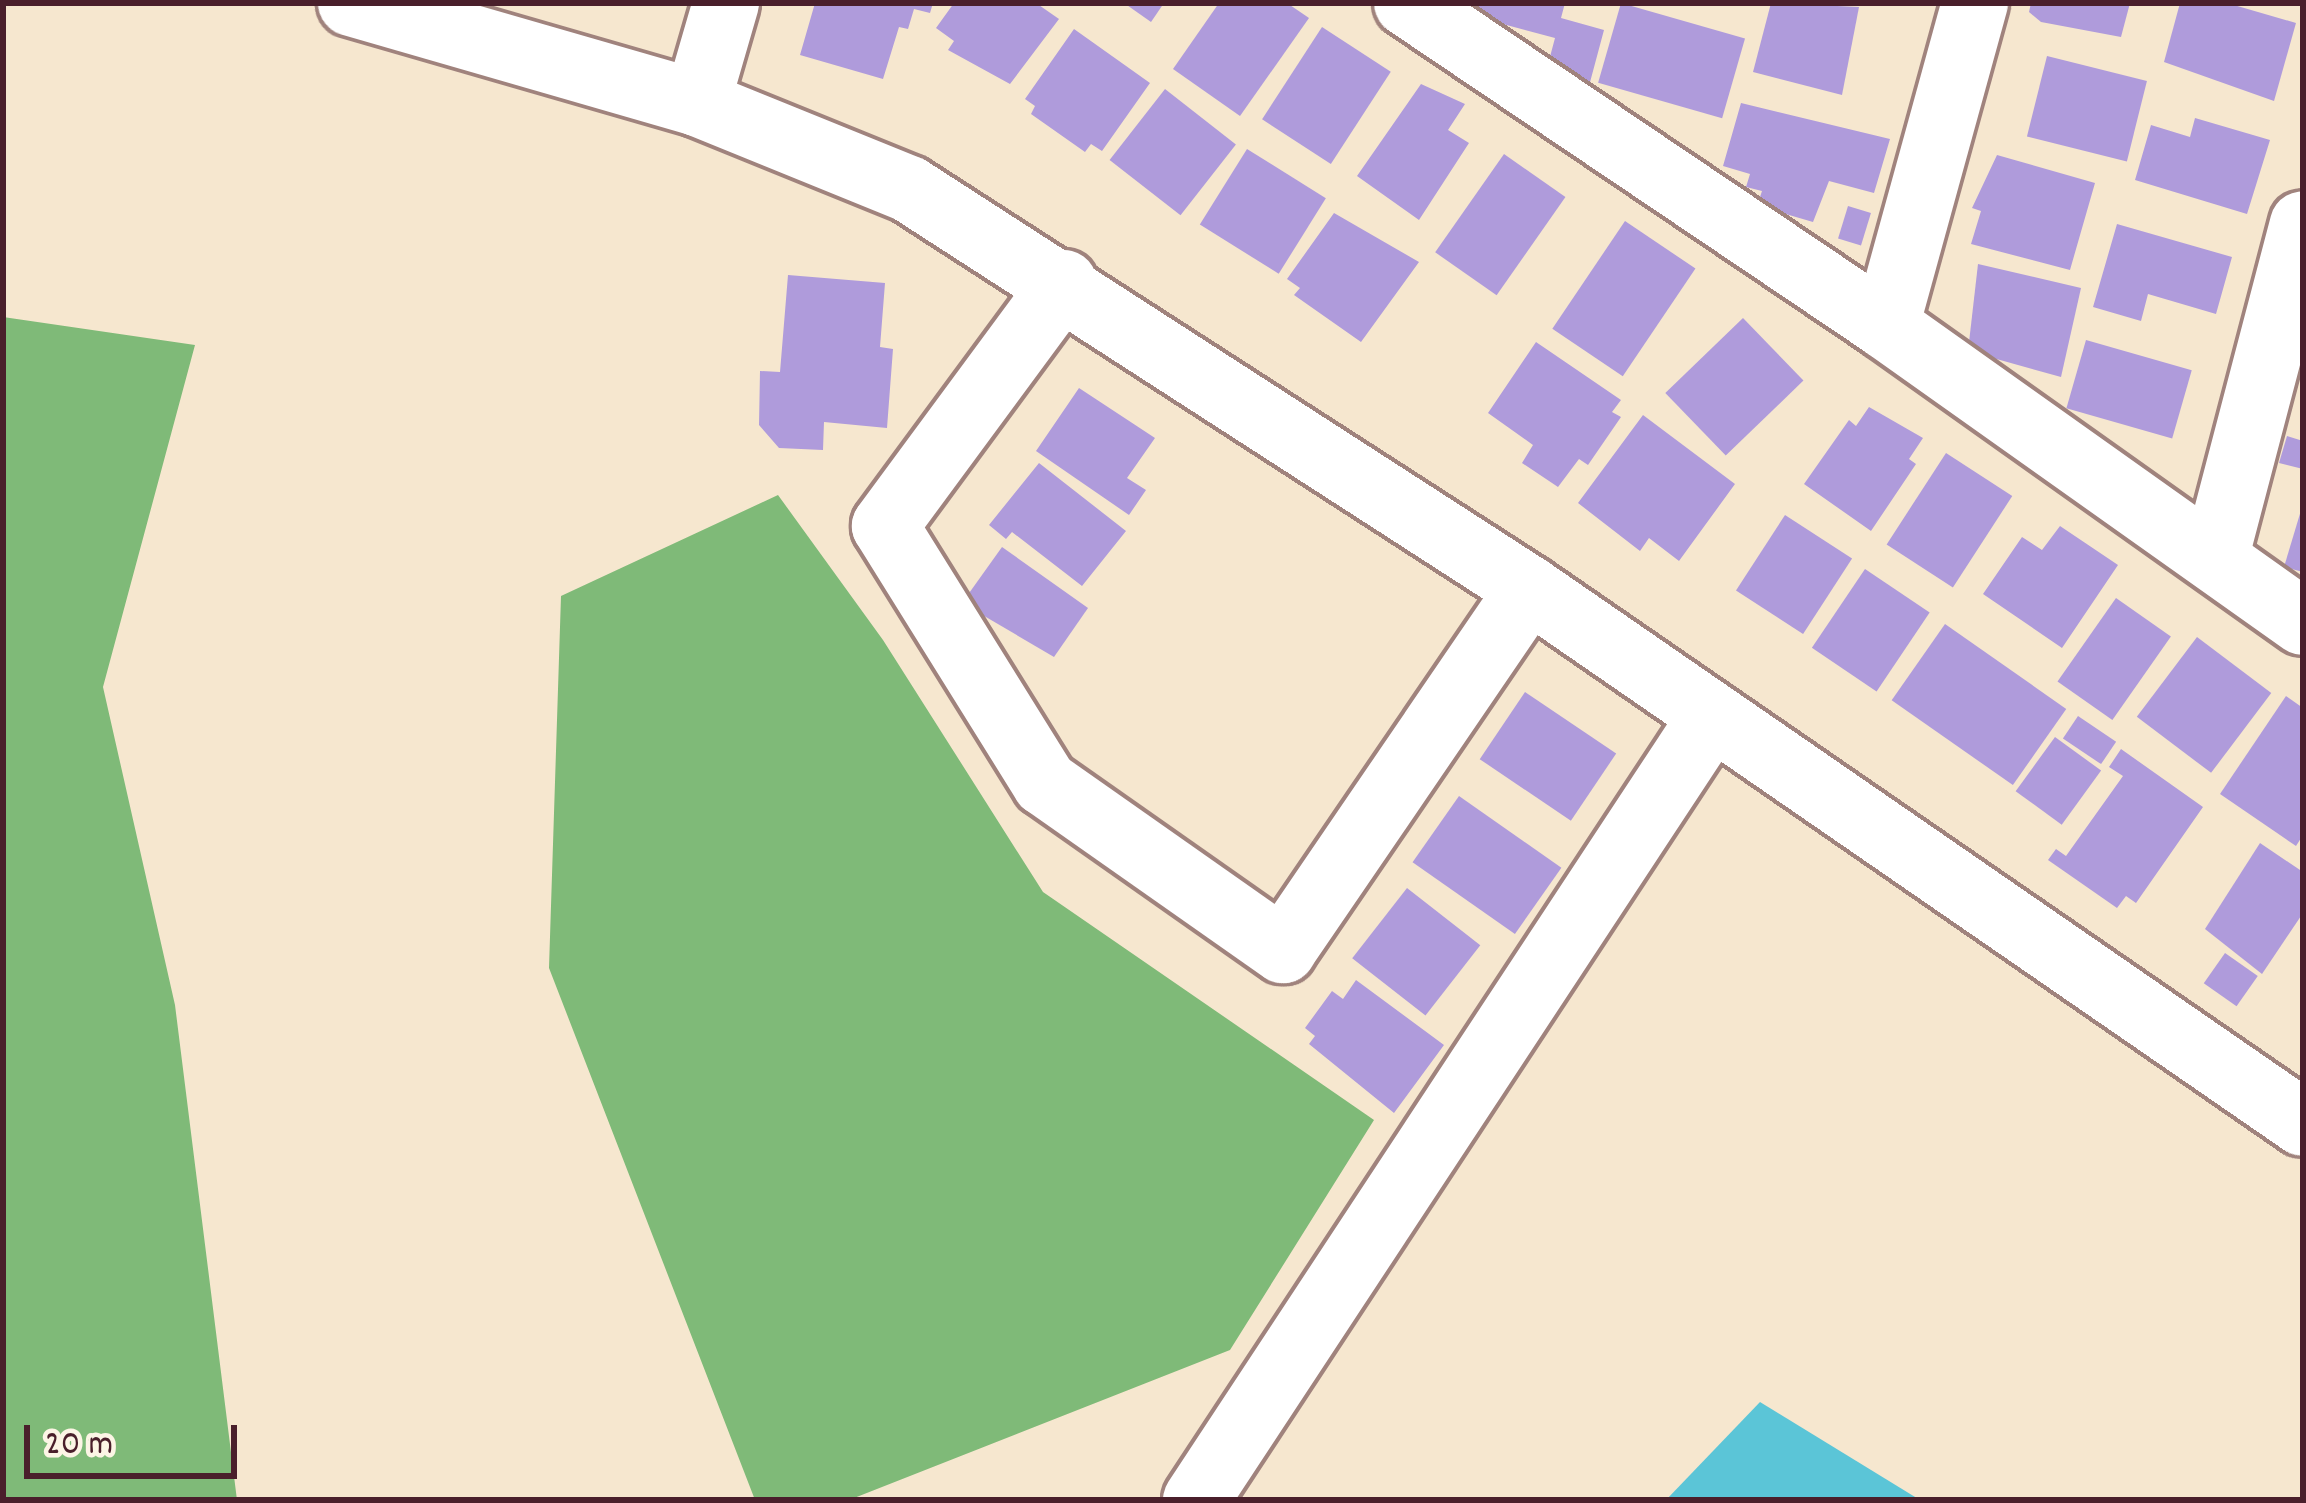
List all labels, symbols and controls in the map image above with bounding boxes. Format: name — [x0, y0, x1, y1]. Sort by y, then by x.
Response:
scale bar — [30, 1401, 243, 1475]
text: 20 m — [45, 1420, 113, 1472]

